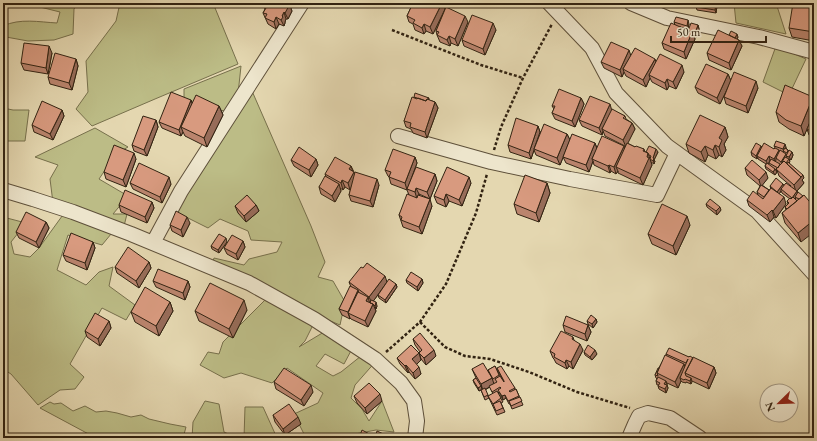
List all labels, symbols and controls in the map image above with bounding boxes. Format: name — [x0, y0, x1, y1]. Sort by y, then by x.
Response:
scale bar — [671, 18, 766, 44]
text: 50 m — [677, 24, 701, 40]
north arrow — [759, 383, 799, 423]
text: N — [762, 400, 778, 414]

